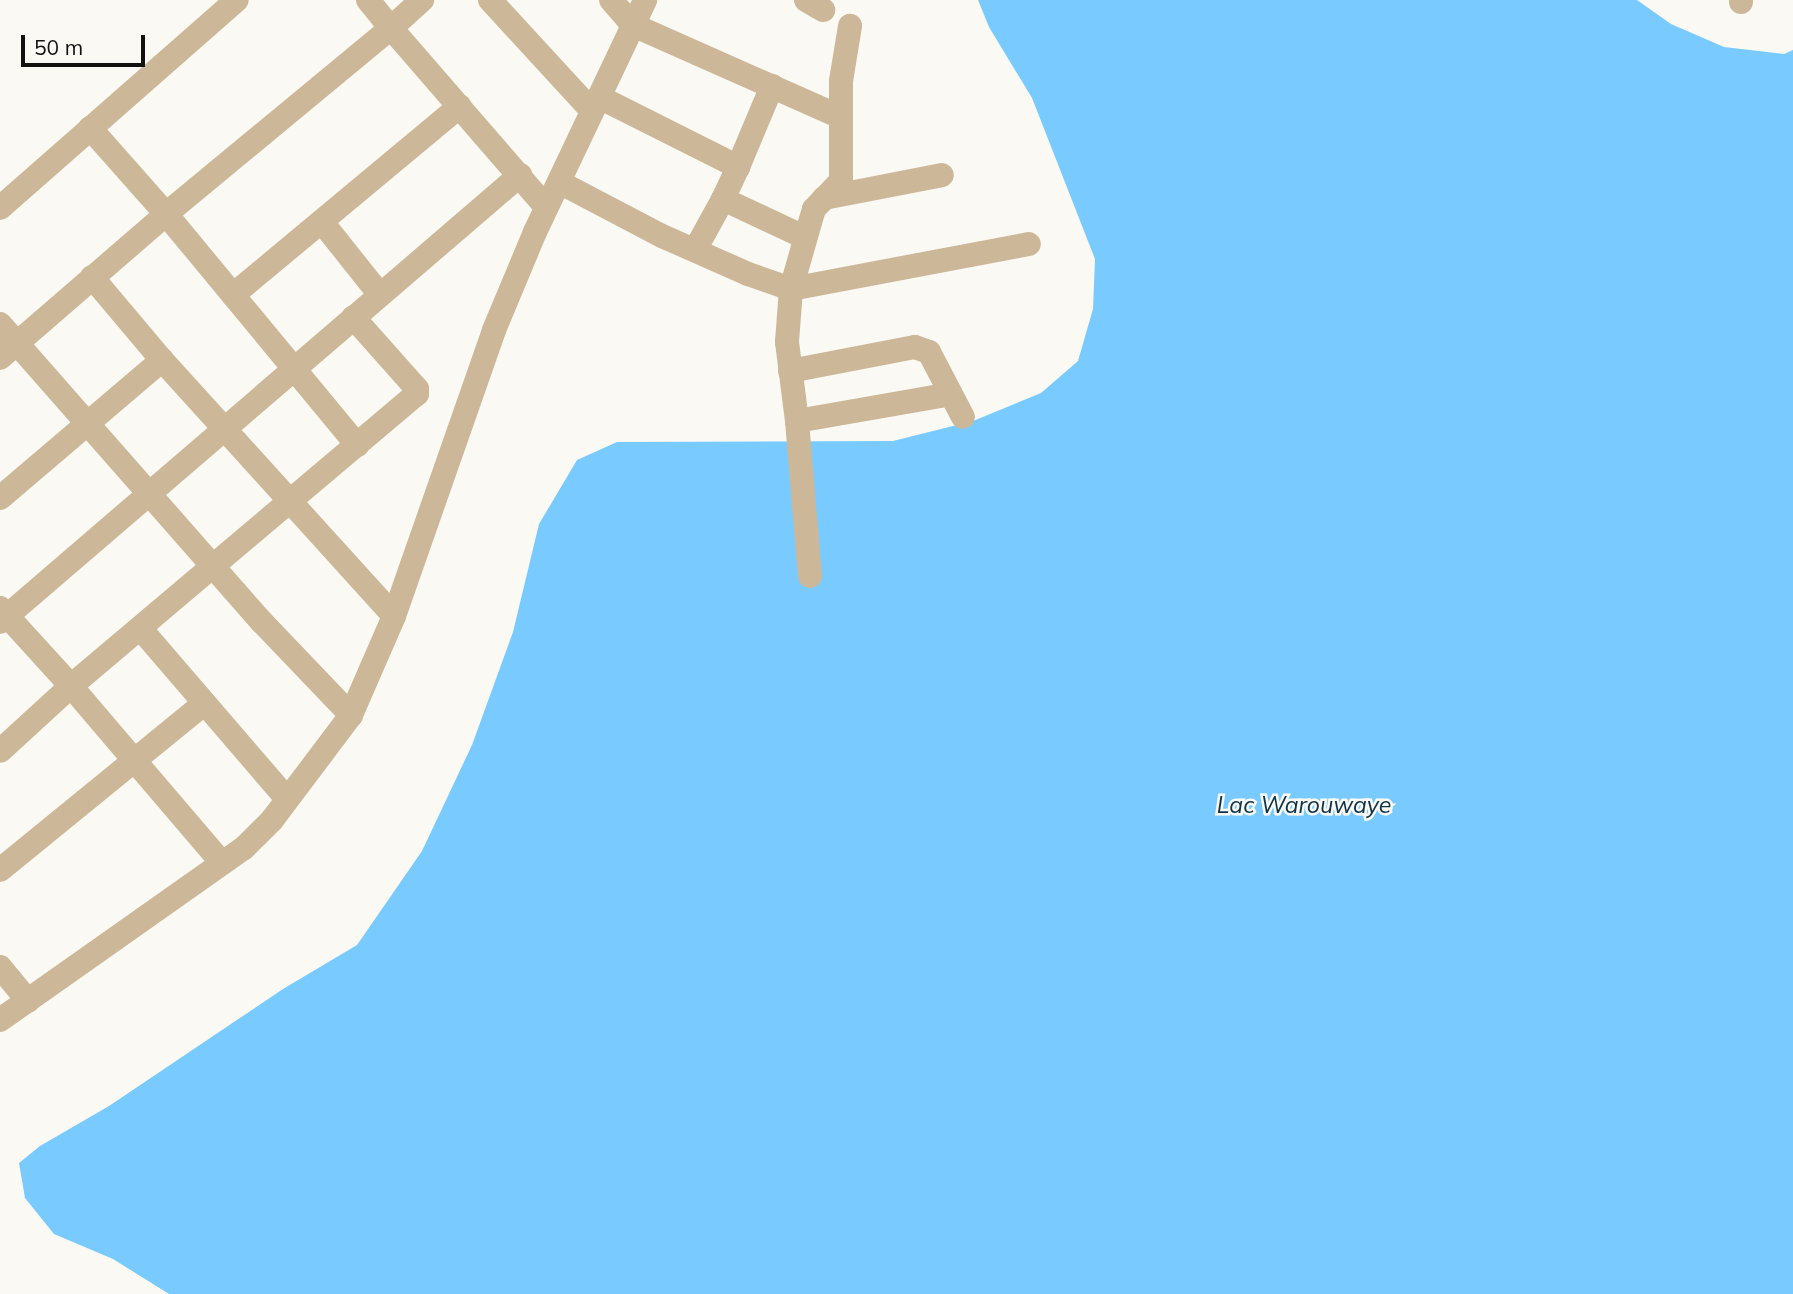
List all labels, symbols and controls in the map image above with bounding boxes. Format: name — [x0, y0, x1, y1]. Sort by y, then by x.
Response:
scale bar — [24, 21, 149, 65]
text: 50 m — [34, 34, 83, 60]
water label: Lac Warouwaye — [1217, 791, 1391, 819]

